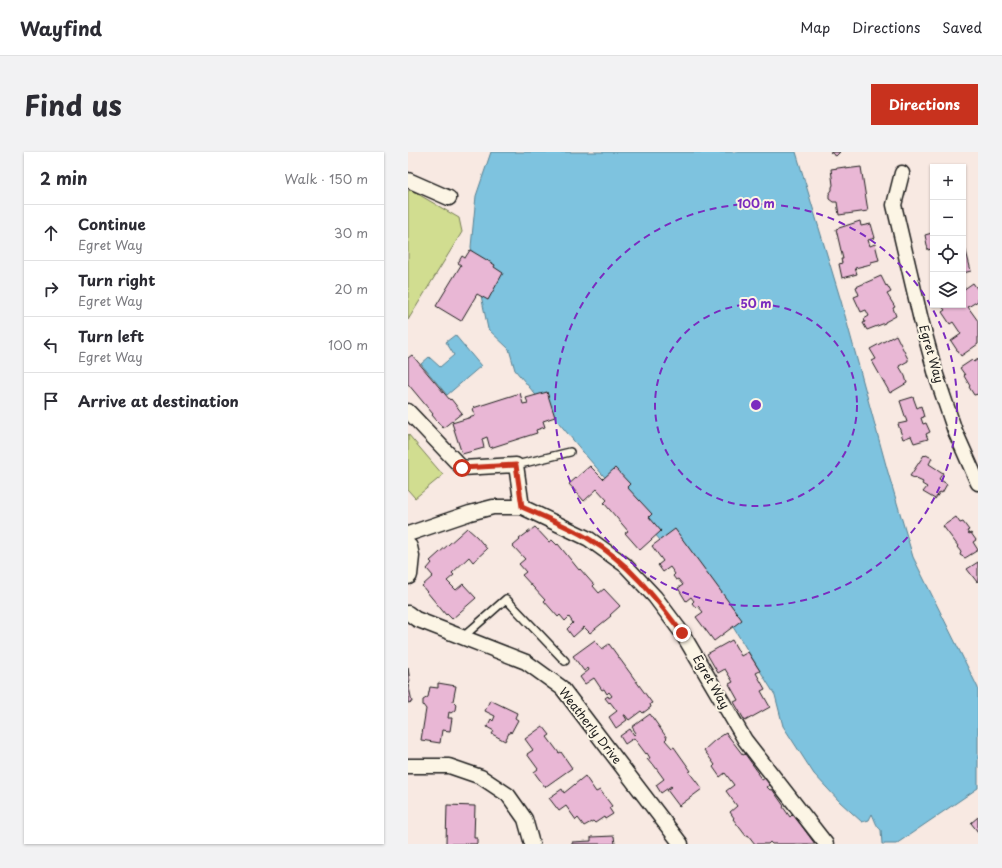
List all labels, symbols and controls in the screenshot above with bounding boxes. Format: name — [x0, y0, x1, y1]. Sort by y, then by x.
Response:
text: Wayfind — [20, 14, 102, 42]
text: Map — [800, 17, 830, 38]
text: Directions — [852, 17, 920, 38]
text: Saved — [942, 17, 982, 38]
text: Find us — [24, 83, 122, 126]
button: Directions — [871, 84, 978, 125]
map controls — [930, 164, 966, 308]
button: + — [930, 164, 966, 200]
text: 2 min — [40, 165, 87, 191]
text: Walk · 150 m — [284, 169, 368, 188]
text: 100 m — [737, 194, 775, 212]
button: − — [930, 200, 966, 236]
text: Continue — [78, 212, 146, 235]
icon: ahead — [40, 222, 62, 244]
text: 30 m — [334, 223, 368, 242]
text: Egret Way — [78, 235, 143, 254]
button: locate — [930, 236, 966, 272]
text: Turn right — [78, 268, 155, 291]
button: layers — [930, 272, 966, 308]
icon: right — [40, 278, 62, 300]
text: 20 m — [334, 279, 368, 298]
text: Egret Way — [78, 291, 143, 310]
text: 50 m — [740, 294, 772, 312]
street label: Egret Way — [915, 322, 949, 385]
text: Turn left — [78, 324, 144, 347]
icon: left — [40, 334, 62, 356]
text: 100 m — [328, 335, 368, 354]
text: Egret Way — [78, 347, 143, 366]
text: Arrive at destination — [78, 389, 239, 412]
icon: arrive — [40, 390, 62, 412]
centre of rings — [749, 398, 763, 412]
route start — [453, 459, 471, 477]
route end — [673, 624, 691, 642]
street label: Egret Way — [689, 651, 735, 712]
street label: Weatherly Drive — [555, 683, 626, 768]

